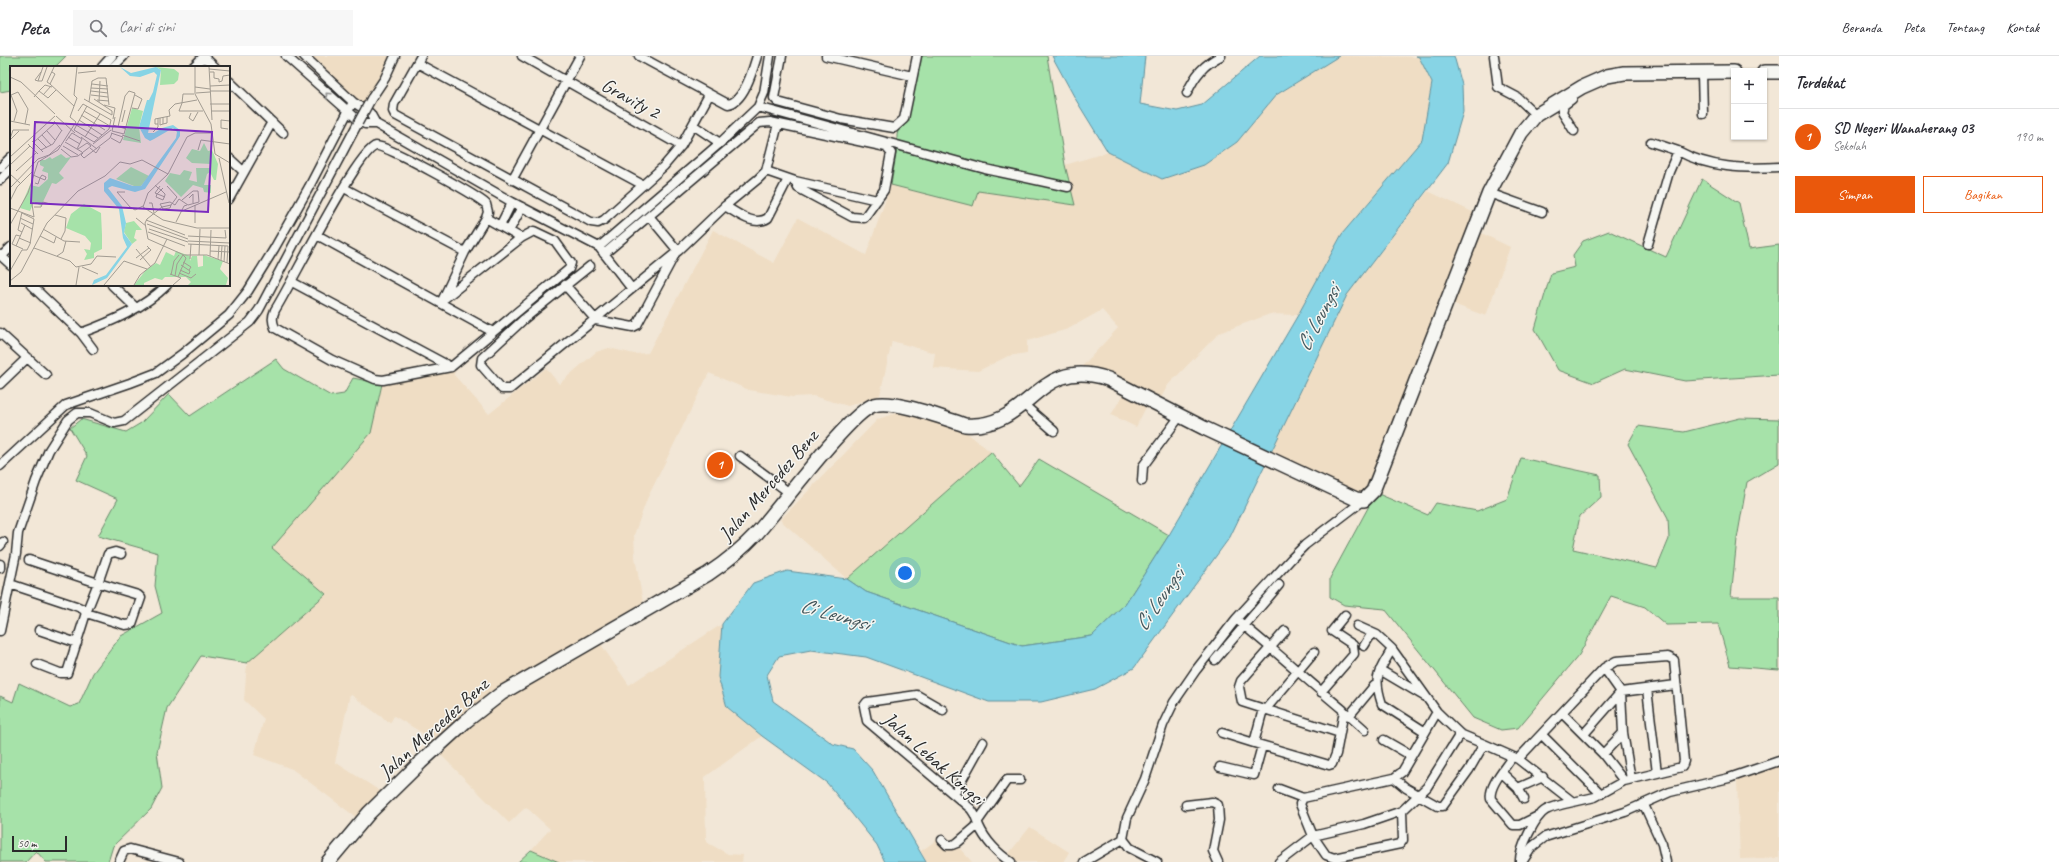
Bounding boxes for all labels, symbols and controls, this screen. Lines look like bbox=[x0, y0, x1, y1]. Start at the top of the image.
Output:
search box bbox=[73, 10, 353, 46]
text: Peta bbox=[20, 16, 49, 40]
icon: search bbox=[87, 17, 109, 39]
text: Cari di sini bbox=[119, 18, 174, 37]
text: Beranda bbox=[1842, 19, 1882, 36]
text: Peta bbox=[1904, 19, 1925, 36]
text: Tentang bbox=[1947, 19, 1984, 36]
text: Kontak bbox=[2006, 19, 2039, 36]
inset map bbox=[10, 66, 230, 286]
map controls bbox=[1731, 68, 1767, 140]
button: + bbox=[1731, 68, 1767, 104]
street label: Gravity 2 bbox=[597, 72, 666, 126]
text: Terdekat bbox=[1795, 72, 1845, 93]
one-way arrow bbox=[325, 92, 333, 99]
button: − bbox=[1731, 104, 1767, 140]
text: SD Negeri Wanaherang 03 bbox=[1833, 119, 1973, 138]
text: 1 bbox=[1805, 129, 1811, 145]
text: 190 m bbox=[2015, 129, 2043, 145]
text: Sekolah bbox=[1833, 138, 1866, 154]
button: Simpan bbox=[1795, 176, 1915, 213]
button: Bagikan bbox=[1923, 176, 2043, 213]
water label: Ci Leungsi bbox=[1290, 276, 1348, 355]
street label: Jalan Mercedez Benz bbox=[713, 423, 825, 547]
pin: 1 bbox=[707, 450, 733, 480]
water label: Ci Leungsi bbox=[1128, 559, 1193, 635]
your location bbox=[895, 563, 915, 583]
water label: Ci Leungsi bbox=[798, 592, 877, 638]
street label: Jalan Mercedez Benz bbox=[372, 671, 495, 785]
street label: Jalan Lebak Kongsi bbox=[877, 706, 991, 812]
scale bar bbox=[12, 834, 67, 853]
text: 50 m bbox=[18, 836, 37, 850]

